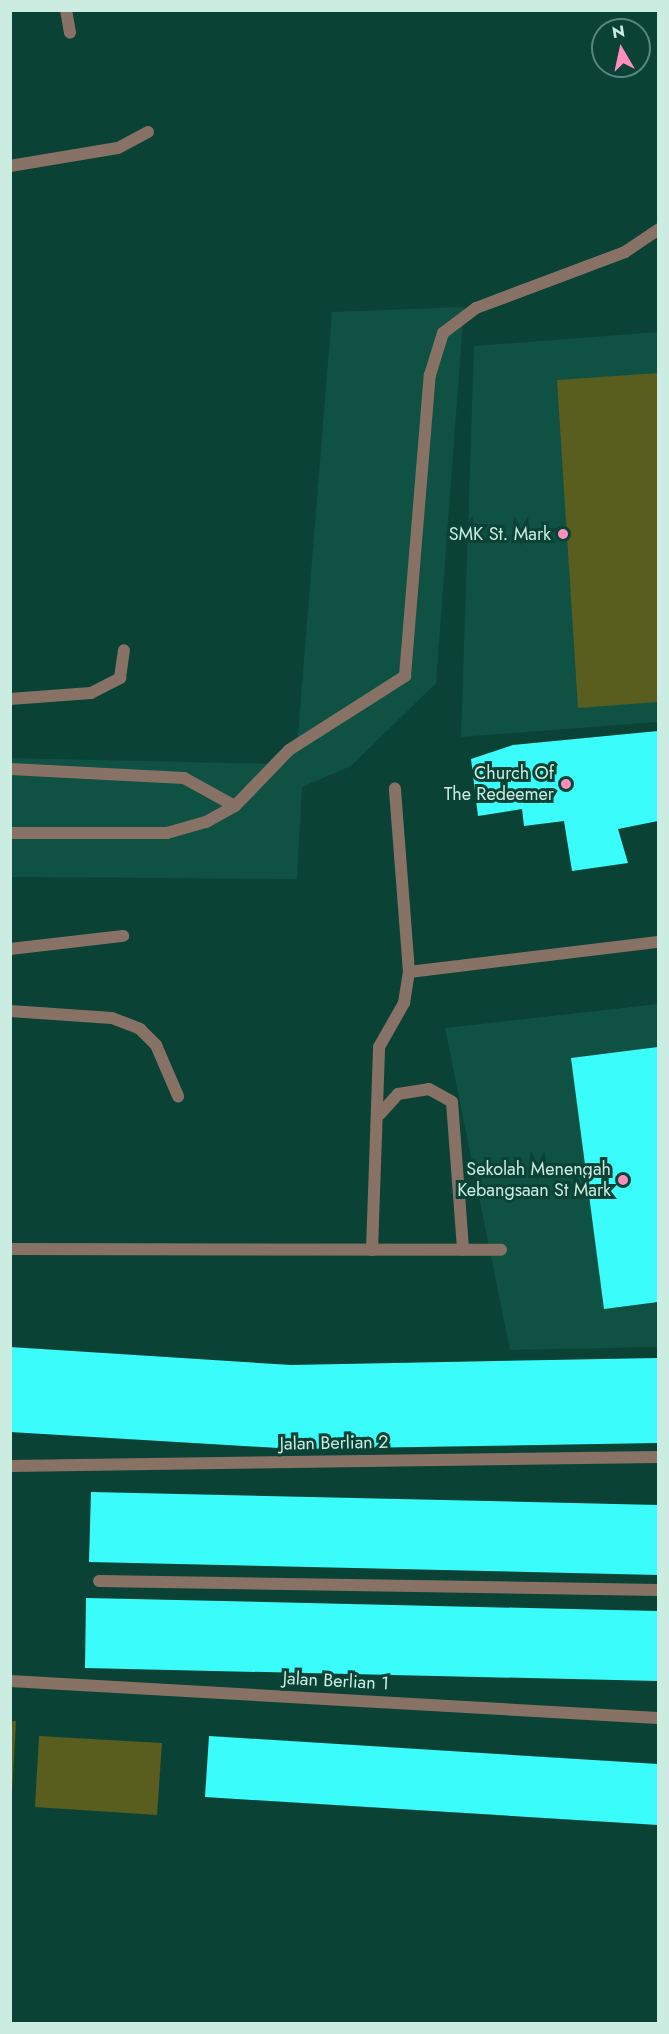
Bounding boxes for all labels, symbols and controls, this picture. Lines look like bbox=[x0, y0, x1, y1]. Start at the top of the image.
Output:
north arrow bbox=[591, 18, 651, 78]
text: N bbox=[610, 19, 626, 44]
place label: SMK St. Mark bbox=[449, 523, 551, 545]
marker: SMK St. Mark bbox=[556, 527, 570, 541]
place label: Church Of The Redeemer bbox=[444, 763, 554, 806]
marker: Church Of The Redeemer bbox=[559, 777, 573, 791]
place label: Sekolah Menengah Kebangsaan St Mark bbox=[457, 1159, 611, 1202]
marker: Sekolah Menengah Kebangsaan St Mark bbox=[616, 1173, 630, 1187]
street label: Jalan Berlian 2 bbox=[279, 1431, 389, 1455]
street label: Jalan Berlian 1 bbox=[282, 1667, 390, 1695]

